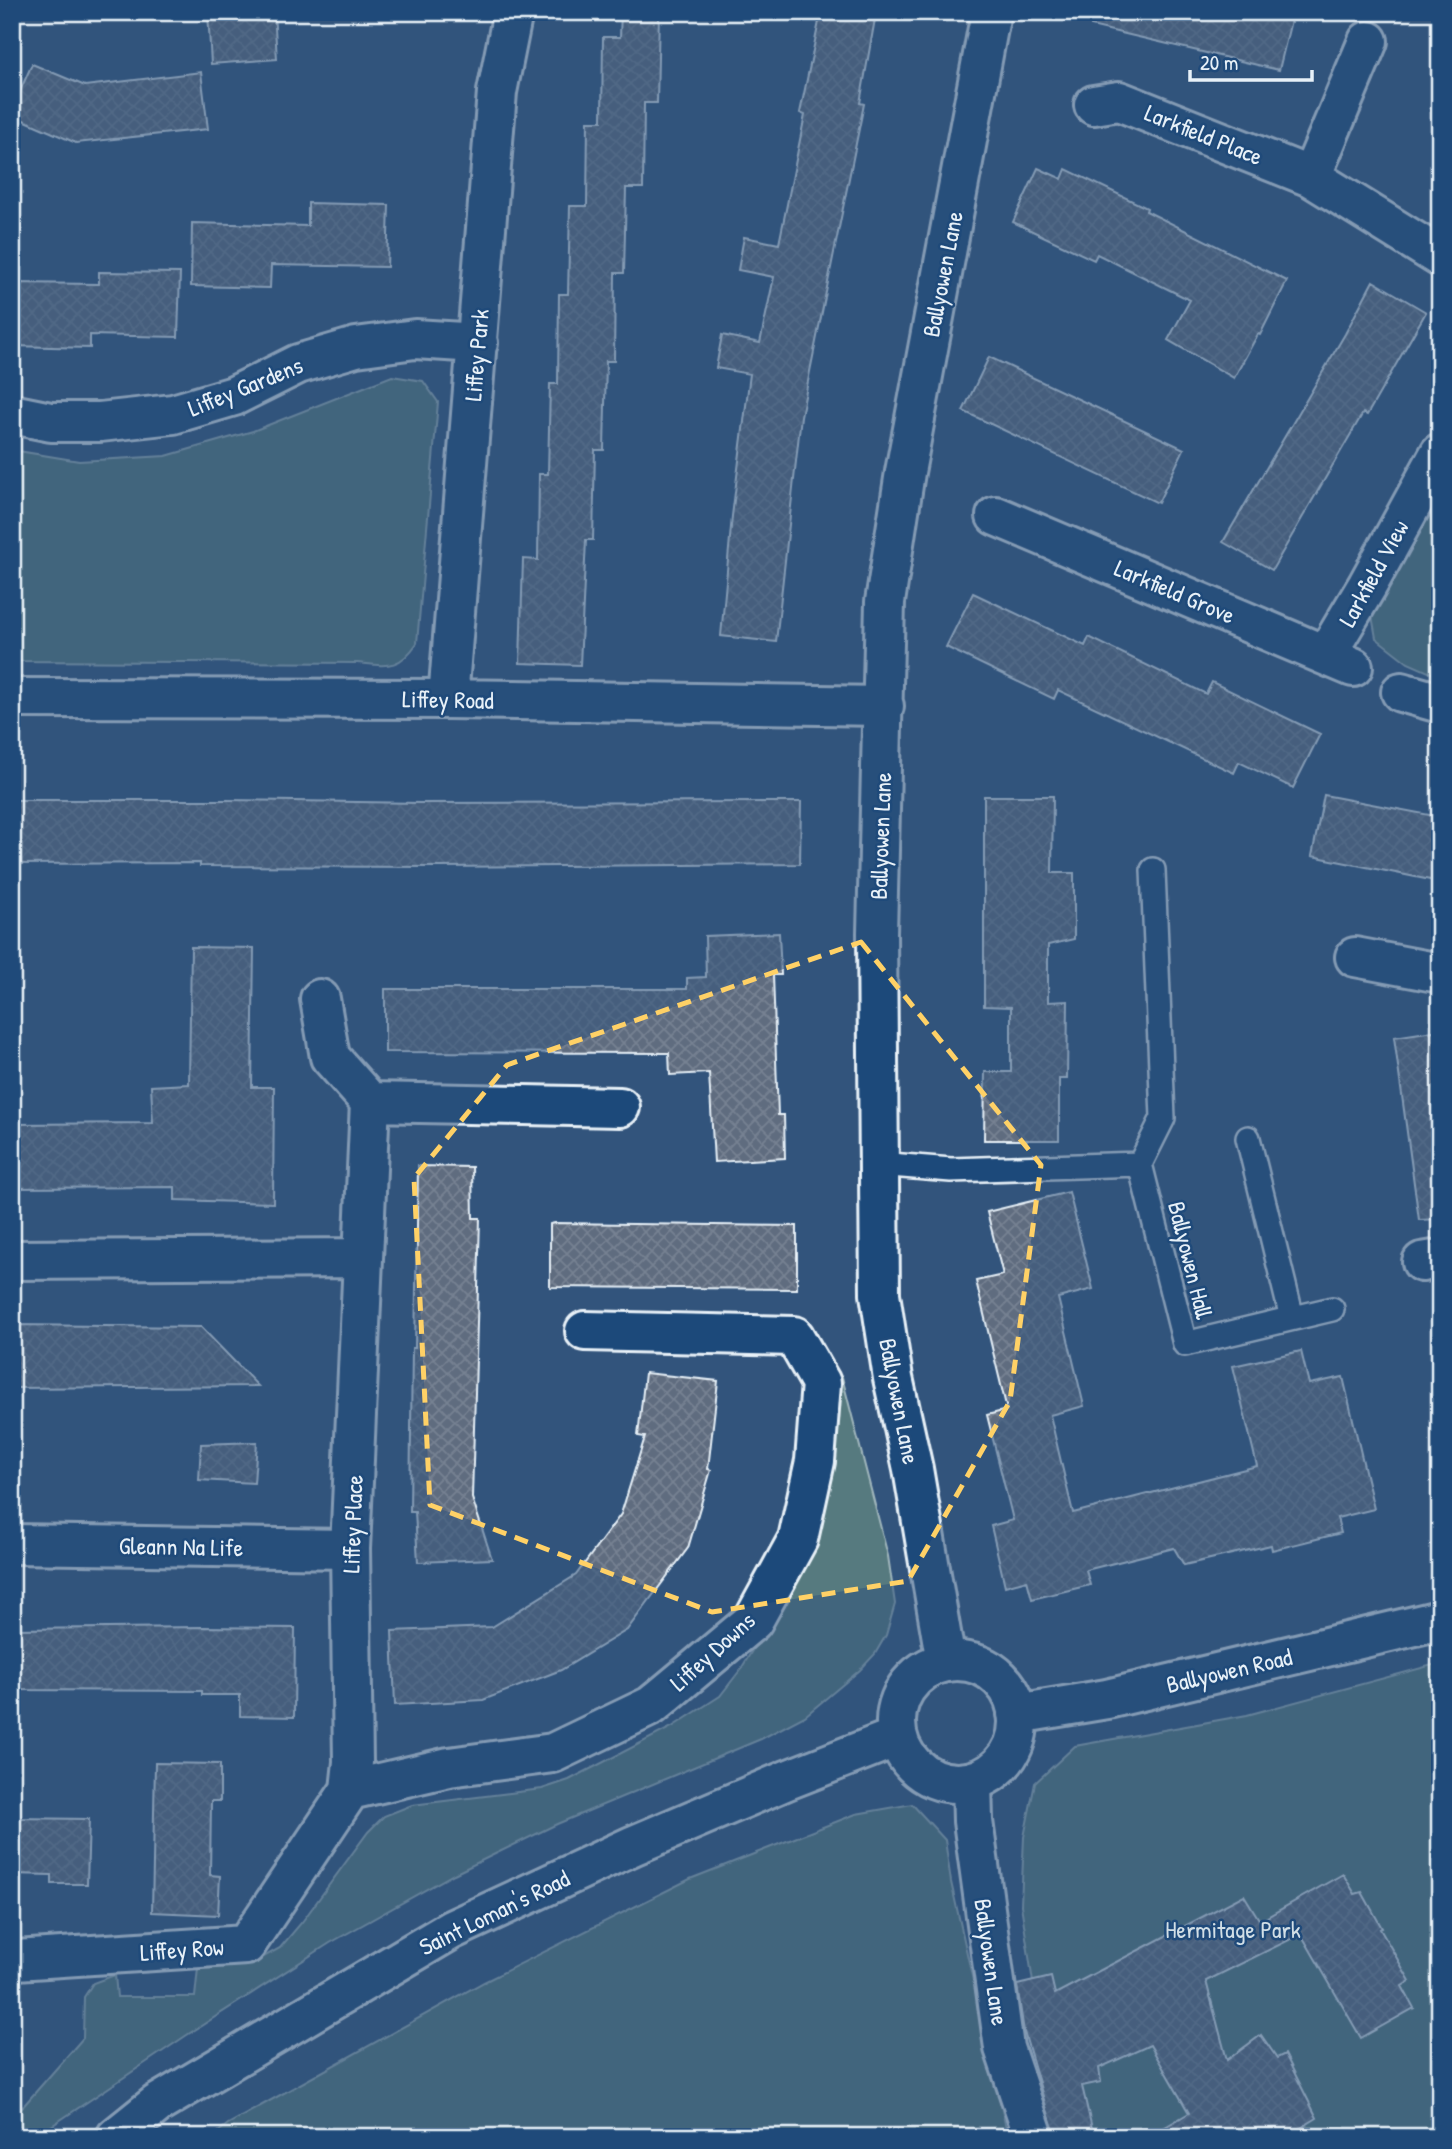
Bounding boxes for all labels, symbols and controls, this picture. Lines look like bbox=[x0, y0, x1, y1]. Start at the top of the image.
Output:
scale bar bbox=[1190, 38, 1312, 82]
text: 20 m bbox=[1200, 48, 1238, 77]
street label: Larkfield Place bbox=[1140, 96, 1268, 172]
street label: Ballyowen Lane bbox=[914, 208, 970, 340]
street label: Liffey Park bbox=[456, 308, 496, 402]
street label: Liffey Gardens bbox=[183, 348, 307, 424]
street label: Larkfield View bbox=[1331, 514, 1415, 632]
street label: Larkfield Grove bbox=[1110, 551, 1240, 631]
street label: Liffey Road bbox=[402, 682, 494, 716]
street label: Ballyowen Lane bbox=[862, 771, 898, 900]
street label: Ballyowen Hall bbox=[1161, 1198, 1221, 1323]
street label: Ballyowen Lane bbox=[872, 1335, 928, 1467]
street label: Liffey Place bbox=[334, 1474, 370, 1574]
street label: Gleann Na Life bbox=[119, 1529, 244, 1563]
street label: Liffey Downs bbox=[662, 1604, 762, 1698]
street label: Ballyowen Road bbox=[1163, 1640, 1295, 1700]
street label: Saint Loman's Road bbox=[413, 1862, 575, 1962]
street label: Ballyowen Lane bbox=[967, 1897, 1017, 2028]
park label: Hermitage Park bbox=[1165, 1913, 1301, 1945]
street label: Liffey Row bbox=[139, 1930, 225, 1968]

